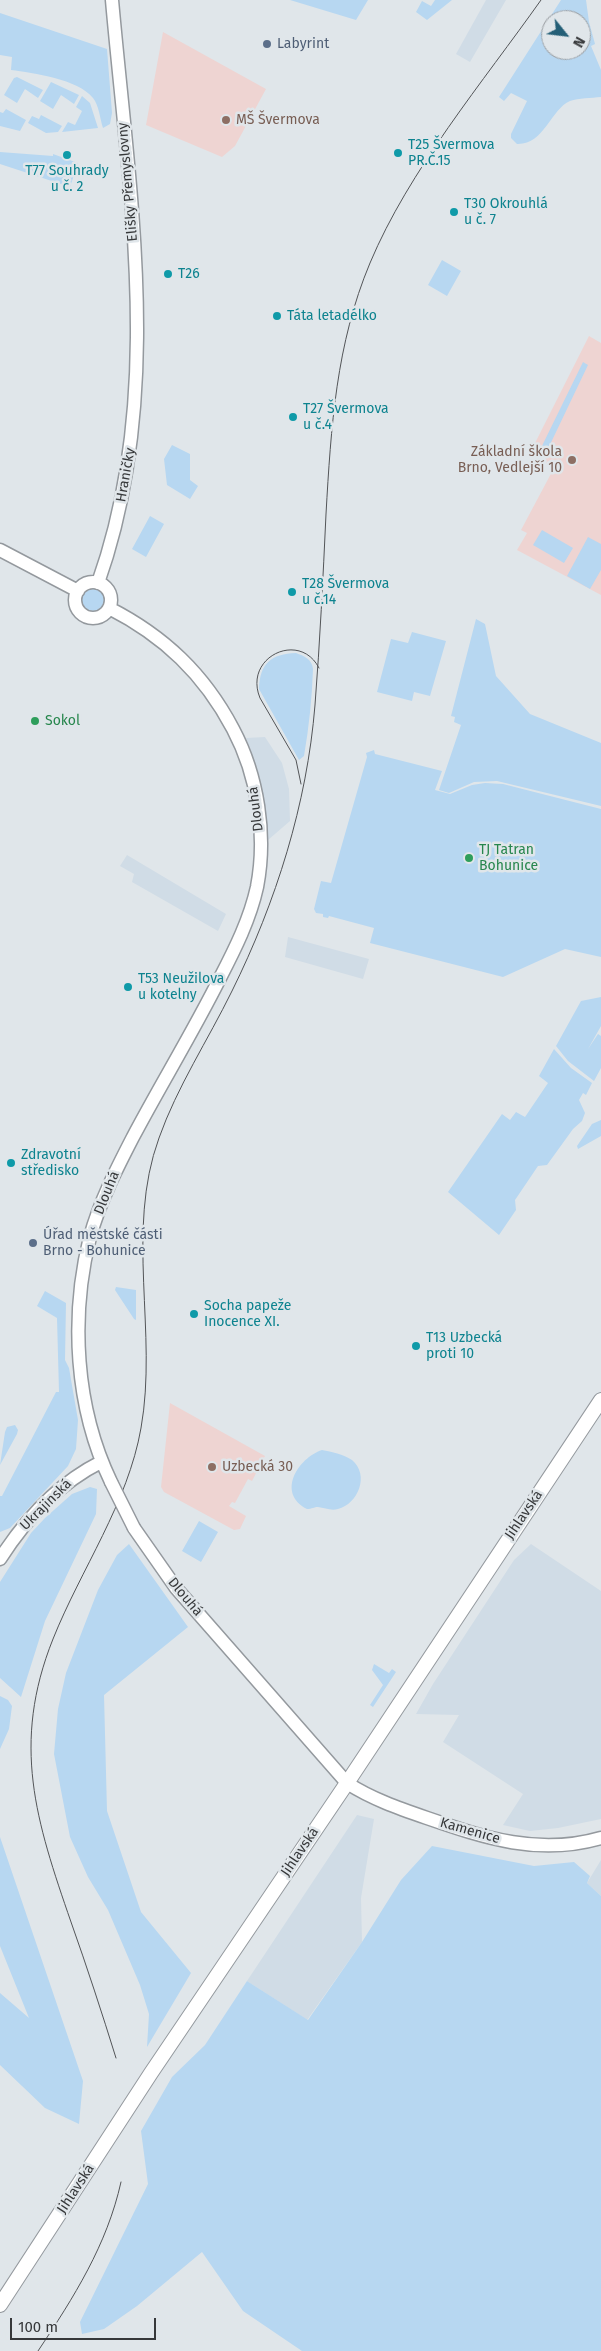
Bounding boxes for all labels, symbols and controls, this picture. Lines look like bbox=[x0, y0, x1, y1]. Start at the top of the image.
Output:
north arrow bbox=[541, 10, 591, 60]
text: N bbox=[569, 34, 588, 50]
place label: Labyrint bbox=[277, 36, 329, 52]
marker: Labyrint bbox=[261, 38, 273, 50]
place label: MŠ Švermova bbox=[236, 112, 320, 128]
marker: MŠ Švermova bbox=[220, 114, 232, 126]
street label: Elišky Přemyslovny bbox=[114, 122, 142, 242]
place label: T25 Švermova PR.Č.15 bbox=[408, 137, 495, 170]
marker: T25 Švermova PR.Č.15 bbox=[392, 147, 404, 159]
marker: T77 Souhrady u č. 2 bbox=[61, 149, 73, 161]
place label: T77 Souhrady u č. 2 bbox=[25, 163, 109, 196]
place label: T30 Okrouhlá u č. 7 bbox=[464, 196, 548, 228]
marker: T30 Okrouhlá u č. 7 bbox=[448, 206, 460, 218]
place label: T26 bbox=[178, 266, 200, 282]
marker: T26 bbox=[162, 268, 174, 280]
place label: Táta letadélko bbox=[287, 308, 377, 324]
marker: Táta letadélko bbox=[271, 310, 283, 322]
place label: T27 Švermova u č.4 bbox=[303, 401, 389, 434]
marker: T27 Švermova u č.4 bbox=[287, 411, 299, 423]
place label: Základní škola Brno, Vedlejší 10 bbox=[458, 444, 562, 477]
street label: Hraničky bbox=[113, 446, 139, 504]
marker: Základní škola Brno, Vedlejší 10 bbox=[566, 454, 578, 466]
place label: T28 Švermova u č.14 bbox=[302, 576, 389, 608]
marker: T28 Švermova u č.14 bbox=[286, 586, 298, 598]
place label: Sokol bbox=[45, 713, 80, 729]
marker: Sokol bbox=[29, 715, 41, 727]
street label: Dlouhá bbox=[245, 786, 267, 832]
place label: TJ Tatran Bohunice bbox=[479, 842, 538, 874]
marker: TJ Tatran Bohunice bbox=[463, 852, 475, 864]
place label: T53 Neužilova u kotelny bbox=[138, 971, 224, 1004]
marker: T53 Neužilova u kotelny bbox=[122, 981, 134, 993]
place label: Zdravotní středisko bbox=[21, 1147, 81, 1180]
marker: Zdravotní středisko bbox=[5, 1157, 17, 1169]
street label: Dlouhá bbox=[91, 1169, 123, 1217]
place label: Úřad městské části Brno - Bohunice bbox=[43, 1227, 163, 1260]
marker: Úřad městské části Brno - Bohunice bbox=[27, 1237, 39, 1249]
place label: Socha papeže Inocence XI. bbox=[204, 1298, 291, 1330]
marker: Socha papeže Inocence XI. bbox=[188, 1308, 200, 1320]
place label: T13 Uzbecká proti 10 bbox=[426, 1330, 502, 1362]
marker: T13 Uzbecká proti 10 bbox=[410, 1340, 422, 1352]
place label: Uzbecká 30 bbox=[222, 1459, 293, 1475]
marker: Uzbecká 30 bbox=[206, 1461, 218, 1473]
street label: Ukrajinská bbox=[17, 1476, 75, 1534]
street label: Jihlavská bbox=[501, 1487, 547, 1543]
street label: Dlouhá bbox=[164, 1574, 206, 1620]
street label: Kamenice bbox=[438, 1814, 502, 1848]
street label: Jihlavská bbox=[277, 1824, 323, 1880]
street label: Jihlavská bbox=[54, 2161, 98, 2217]
scale bar bbox=[12, 2308, 159, 2340]
text: 100 m bbox=[18, 2318, 58, 2336]

